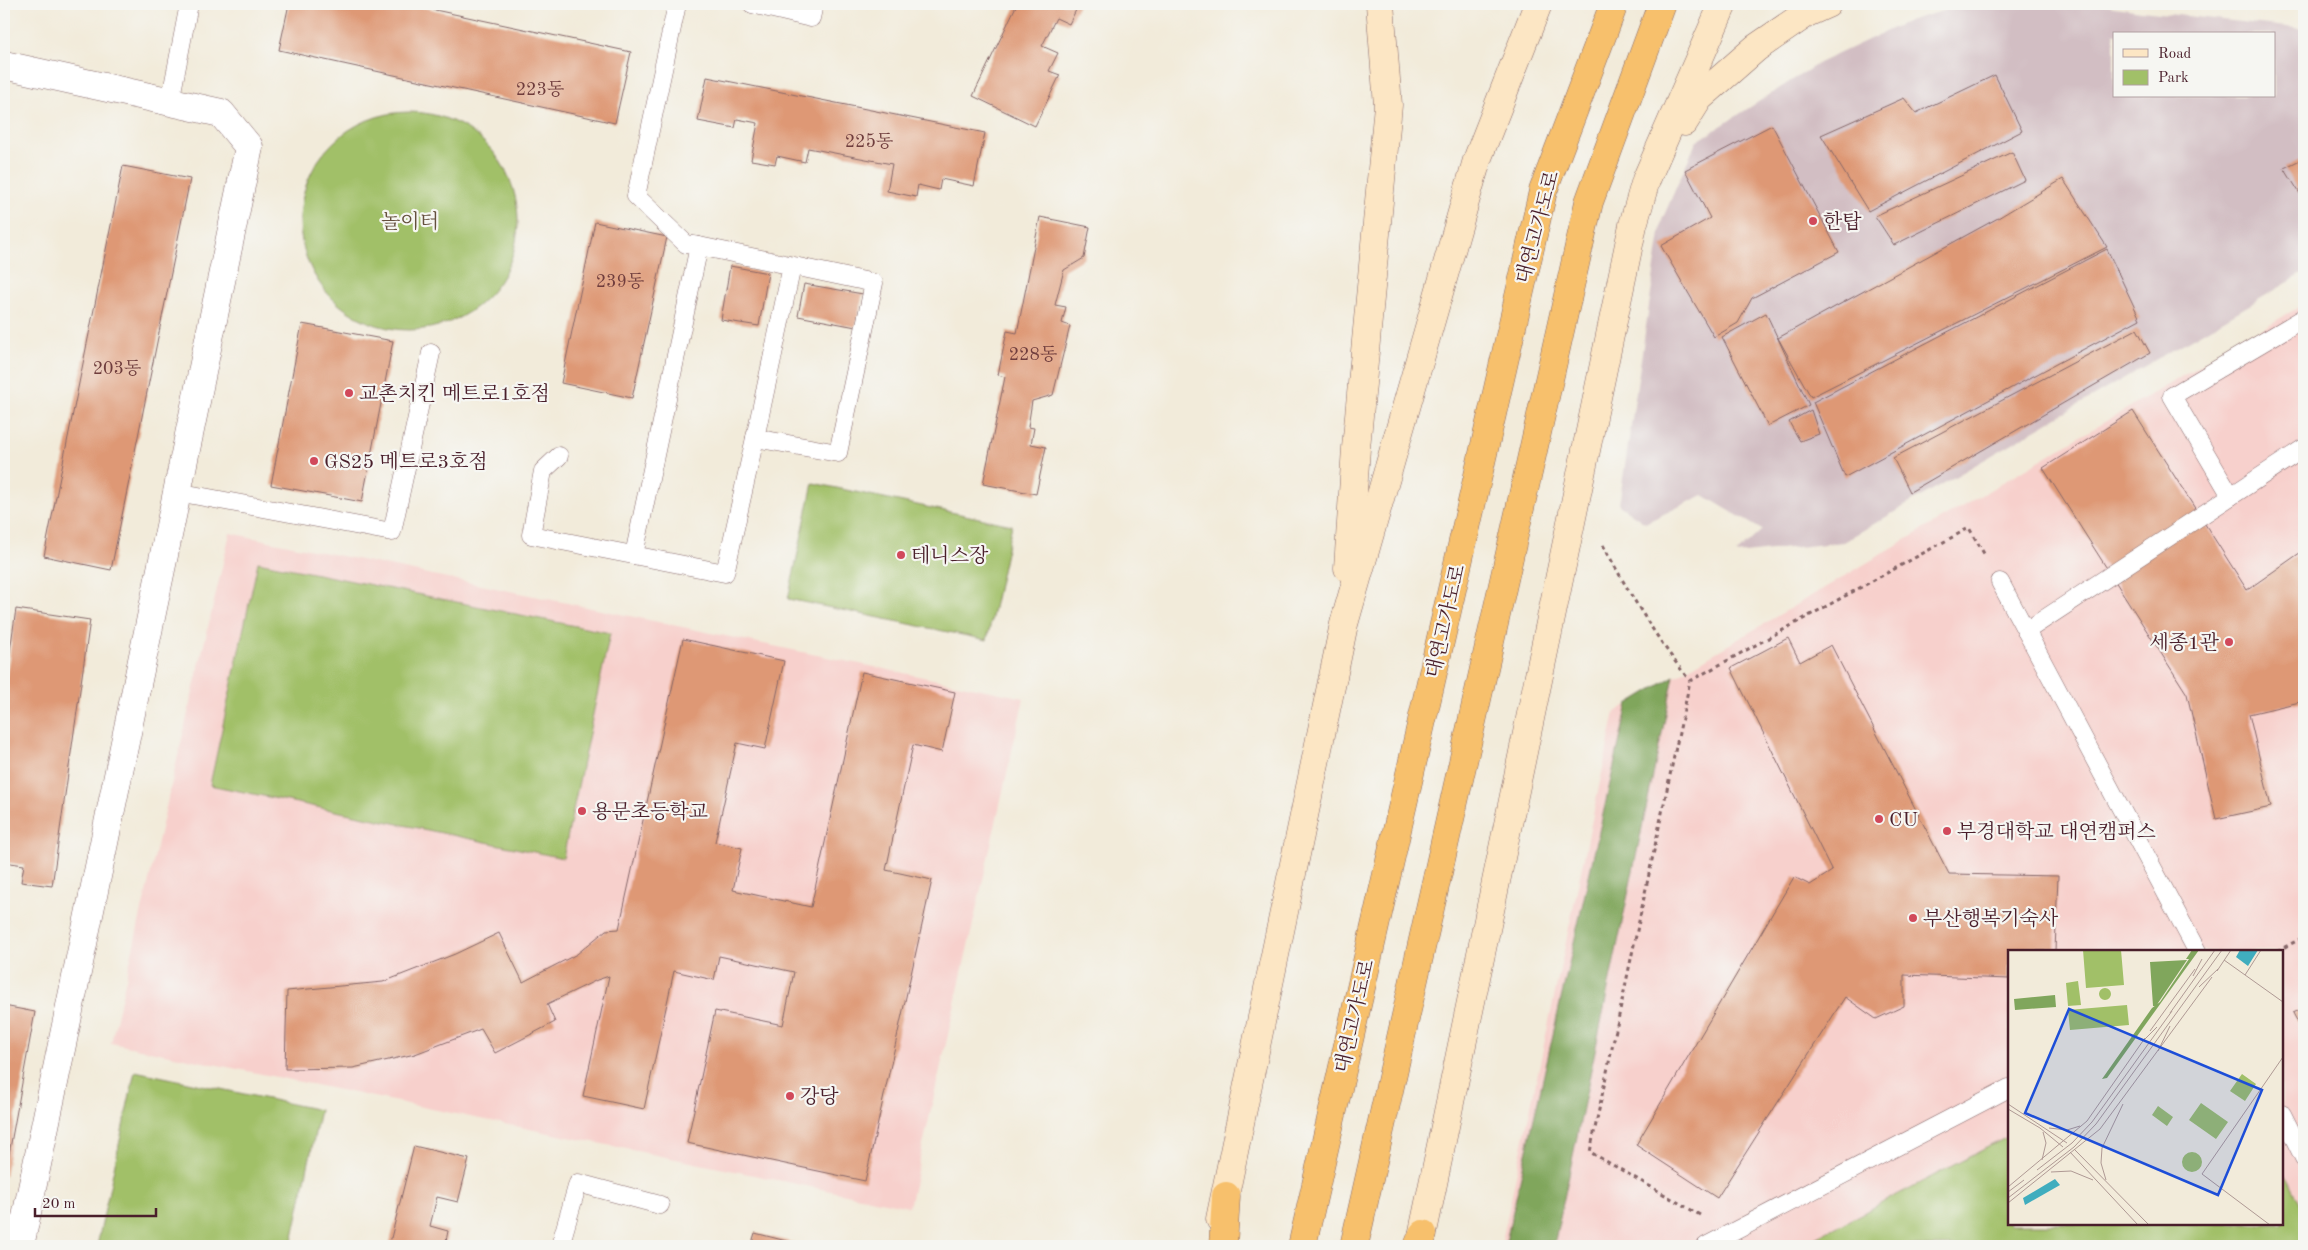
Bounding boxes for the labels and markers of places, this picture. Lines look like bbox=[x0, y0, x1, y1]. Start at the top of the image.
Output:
place label: 한탑 bbox=[1823, 211, 1862, 233]
marker: 한탑 bbox=[1807, 215, 1819, 227]
place label: 교촌치킨 메트로1호점 bbox=[359, 383, 550, 405]
marker: 교촌치킨 메트로1호점 bbox=[343, 387, 355, 399]
place label: GS25 메트로3호점 bbox=[324, 451, 488, 473]
marker: GS25 메트로3호점 bbox=[308, 455, 320, 467]
place label: 테니스장 bbox=[911, 545, 989, 567]
marker: 테니스장 bbox=[895, 549, 907, 561]
place label: 세종1관 bbox=[2149, 632, 2220, 654]
marker: 세종1관 bbox=[2223, 636, 2235, 648]
place label: 용문초등학교 bbox=[592, 801, 709, 823]
marker: 용문초등학교 bbox=[576, 805, 588, 817]
place label: CU bbox=[1889, 811, 1918, 831]
marker: CU bbox=[1873, 813, 1885, 825]
place label: 부경대학교 대연캠퍼스 bbox=[1957, 821, 2156, 843]
marker: 부경대학교 대연캠퍼스 bbox=[1941, 825, 1953, 837]
place label: 부산행복기숙사 bbox=[1923, 908, 2059, 930]
marker: 부산행복기숙사 bbox=[1907, 912, 1919, 924]
place label: 강당 bbox=[800, 1086, 839, 1108]
marker: 강당 bbox=[784, 1090, 796, 1102]

